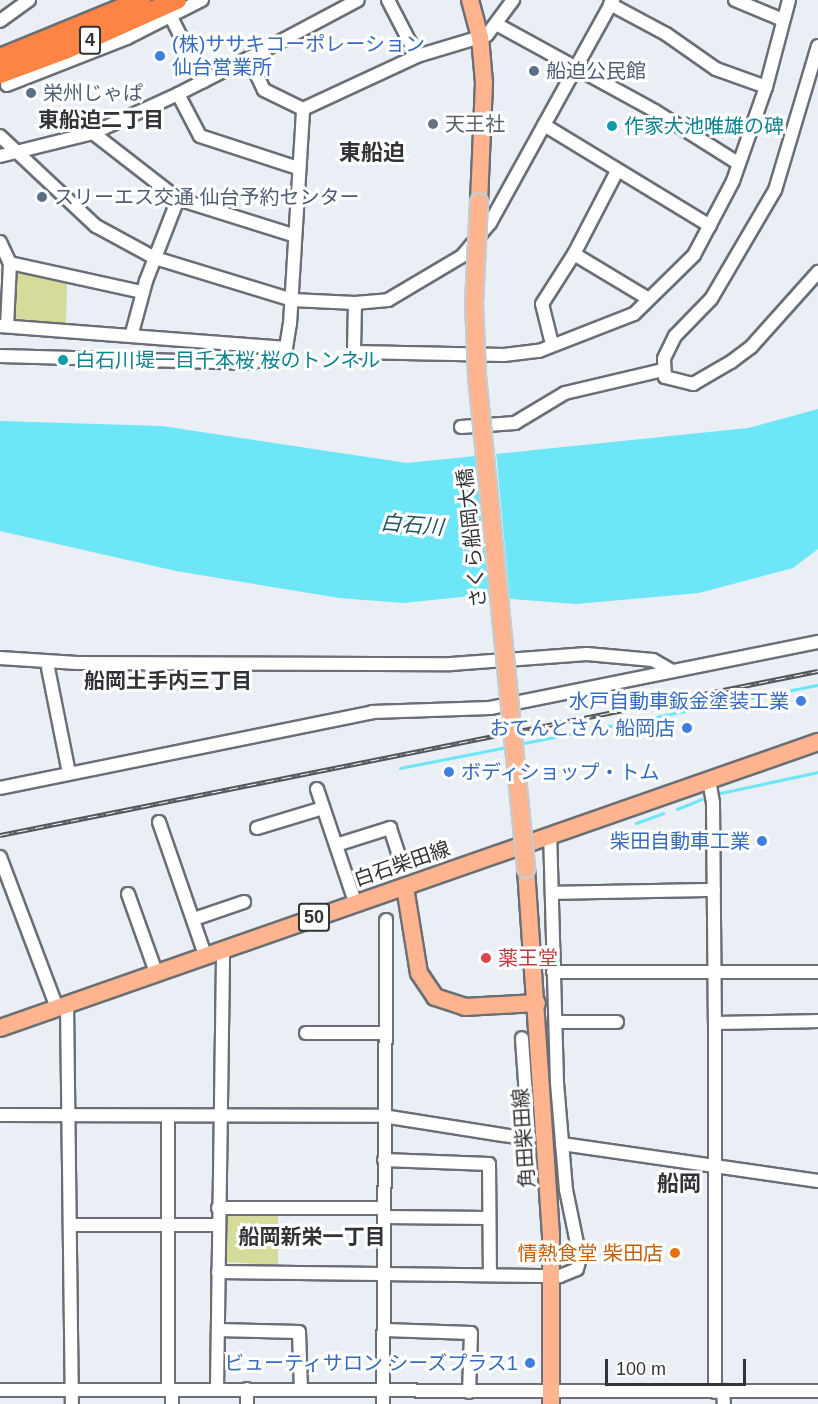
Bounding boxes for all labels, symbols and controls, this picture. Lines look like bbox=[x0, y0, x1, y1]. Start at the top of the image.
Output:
road number: 4 bbox=[78, 25, 102, 55]
place label: (株)ササキコーポレーション 仙台営業所 bbox=[172, 33, 425, 80]
marker: (株)ササキコーポレーション 仙台営業所 bbox=[153, 49, 167, 63]
place label: 船迫公民館 bbox=[546, 59, 646, 83]
marker: 船迫公民館 bbox=[527, 64, 541, 78]
place label: 栄州じゃぱ bbox=[43, 81, 143, 105]
marker: 栄州じゃぱ bbox=[24, 86, 38, 100]
district label: 東船迫二丁目 bbox=[38, 107, 164, 133]
place label: 天王社 bbox=[445, 112, 505, 136]
place label: 作家大池唯雄の碑 bbox=[624, 114, 784, 138]
marker: 天王社 bbox=[426, 117, 440, 131]
marker: 作家大池唯雄の碑 bbox=[605, 119, 619, 133]
district label: 東船迫 bbox=[339, 140, 405, 166]
place label: スリーエス交通 仙台予約センター bbox=[54, 185, 360, 209]
marker: スリーエス交通 仙台予約センター bbox=[35, 190, 49, 204]
place label: 白石川堤一目千本桜 桜のトンネル bbox=[75, 348, 381, 372]
marker: 白石川堤一目千本桜 桜のトンネル bbox=[56, 353, 70, 367]
street label: さくら船岡大橋 bbox=[453, 467, 491, 609]
water label: 白石川 bbox=[380, 510, 444, 540]
district label: 船岡土手内三丁目 bbox=[84, 668, 252, 694]
place label: 水戸自動車鈑金塗装工業 bbox=[569, 689, 789, 713]
marker: 水戸自動車鈑金塗装工業 bbox=[794, 694, 808, 708]
place label: おてんとさん 船岡店 bbox=[489, 716, 675, 740]
marker: おてんとさん 船岡店 bbox=[680, 721, 694, 735]
place label: ボディショップ・トム bbox=[461, 760, 661, 784]
marker: ボディショップ・トム bbox=[442, 765, 456, 779]
place label: 柴田自動車工業 bbox=[610, 829, 750, 853]
marker: 柴田自動車工業 bbox=[755, 834, 769, 848]
street label: 白石柴田線 bbox=[351, 836, 453, 892]
road number: 50 bbox=[298, 902, 330, 932]
place label: 薬王堂 bbox=[498, 946, 558, 970]
marker: 薬王堂 bbox=[479, 951, 493, 965]
street label: 角田柴田線 bbox=[509, 1087, 539, 1189]
district label: 船岡 bbox=[657, 1171, 701, 1197]
district label: 船岡新栄一丁目 bbox=[239, 1224, 385, 1250]
place label: 情熱食堂 柴田店 bbox=[517, 1241, 663, 1265]
marker: 情熱食堂 柴田店 bbox=[668, 1246, 682, 1260]
scale bar bbox=[608, 1347, 749, 1385]
place label: ビューティサロン シーズプラス1 bbox=[221, 1351, 518, 1375]
marker: ビューティサロン シーズプラス1 bbox=[523, 1356, 537, 1370]
text: 100 m bbox=[616, 1359, 666, 1379]

